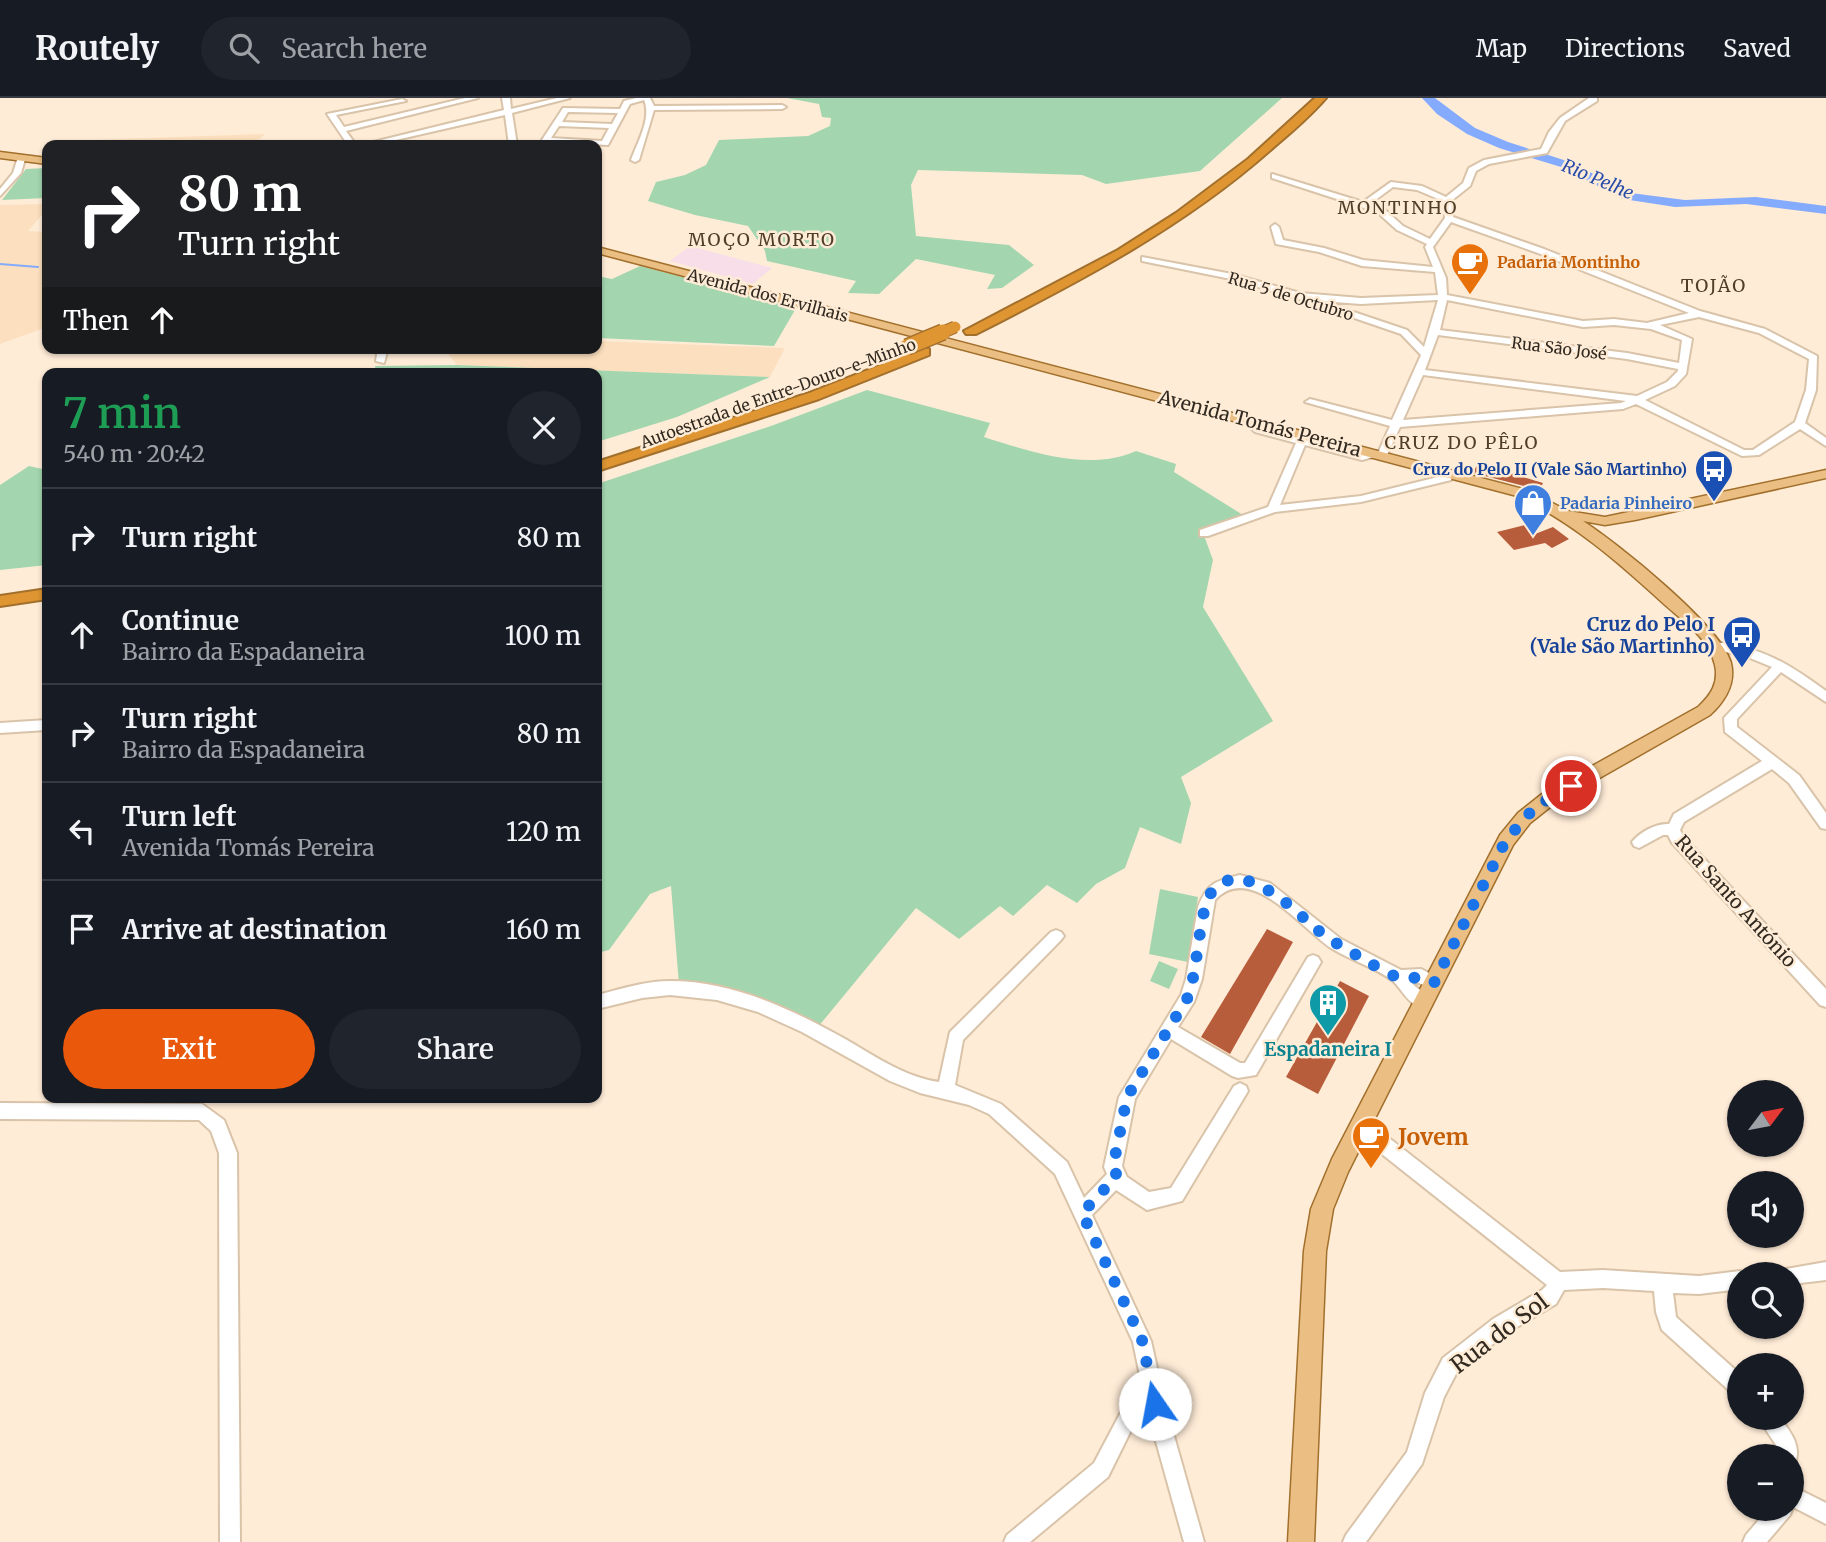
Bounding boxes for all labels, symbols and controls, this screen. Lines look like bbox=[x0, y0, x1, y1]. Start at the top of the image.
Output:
search box bbox=[201, 17, 691, 80]
text: Routely bbox=[35, 28, 159, 69]
icon: search bbox=[225, 29, 263, 67]
text: Search here bbox=[281, 32, 427, 65]
text: Map bbox=[1476, 33, 1527, 64]
text: Directions bbox=[1565, 33, 1685, 64]
text: Saved bbox=[1723, 33, 1791, 64]
water label: Rio Pelhe bbox=[1559, 154, 1637, 204]
text: 80 m bbox=[178, 163, 301, 224]
icon: right bbox=[63, 168, 154, 259]
district label: MONTINHO bbox=[1337, 196, 1459, 219]
text: Turn right bbox=[178, 224, 340, 264]
district label: MOÇO MORTO bbox=[688, 228, 836, 251]
cafe icon: Padaria Montinho bbox=[1449, 241, 1491, 296]
place label: Padaria Montinho bbox=[1497, 252, 1641, 272]
street label: Avenida dos Ervilhais bbox=[685, 264, 851, 326]
street label: Rua 5 de Octubro bbox=[1226, 267, 1356, 325]
district label: TOJÃO bbox=[1681, 274, 1747, 297]
icon: ahead bbox=[143, 301, 181, 339]
text: Then bbox=[63, 304, 129, 337]
street label: Rua São José bbox=[1510, 332, 1608, 364]
street label: Autoestrada de Entre-Douro-e-Minho bbox=[637, 334, 918, 453]
street label: Avenida Tomás Pereira bbox=[1155, 384, 1364, 462]
text: 7 min bbox=[63, 387, 181, 439]
button: close bbox=[507, 391, 581, 465]
district label: CRUZ DO PÊLO bbox=[1384, 431, 1540, 454]
text: 540 m · 20:42 bbox=[63, 439, 205, 468]
bus stop icon: Cruz do Pelo II (Vale São Martinho) bbox=[1693, 448, 1735, 503]
place label: Cruz do Pelo II (Vale São Martinho) bbox=[1413, 459, 1687, 479]
shop icon: Padaria Pinheiro bbox=[1512, 482, 1554, 537]
place label: Padaria Pinheiro bbox=[1560, 493, 1692, 513]
icon: right bbox=[63, 518, 101, 556]
text: Turn right bbox=[122, 521, 257, 554]
text: 80 m bbox=[517, 521, 581, 554]
text: Continue bbox=[122, 604, 239, 637]
place label: Cruz do Pelo I (Vale São Martinho) bbox=[1530, 612, 1715, 658]
bus stop icon: Cruz do Pelo I (Vale São Martinho) bbox=[1721, 614, 1763, 669]
icon: ahead bbox=[63, 616, 101, 654]
text: 100 m bbox=[505, 619, 581, 652]
text: Bairro da Espadaneira bbox=[122, 637, 365, 666]
text: Turn right bbox=[122, 702, 257, 735]
icon: right bbox=[63, 714, 101, 752]
text: 80 m bbox=[517, 717, 581, 750]
text: Bairro da Espadaneira bbox=[122, 735, 365, 764]
pin bbox=[1541, 756, 1601, 816]
icon: arrive bbox=[1552, 767, 1590, 805]
text: Turn left bbox=[122, 800, 236, 833]
icon: left bbox=[63, 812, 101, 850]
text: 120 m bbox=[506, 815, 581, 848]
street label: Rua Santo António bbox=[1670, 830, 1802, 972]
text: Avenida Tomás Pereira bbox=[122, 833, 375, 862]
icon: arrive bbox=[63, 910, 101, 948]
text: Arrive at destination bbox=[122, 913, 387, 946]
text: 160 m bbox=[506, 913, 581, 946]
building icon: Espadaneira I bbox=[1307, 982, 1349, 1037]
button: Exit bbox=[63, 1009, 315, 1089]
button: Share bbox=[329, 1009, 581, 1089]
place label: Espadaneira I bbox=[1264, 1037, 1392, 1061]
north arrow bbox=[1727, 1080, 1804, 1157]
map controls bbox=[1727, 1080, 1804, 1521]
cafe icon: Jovem bbox=[1350, 1115, 1392, 1170]
place label: Jovem bbox=[1397, 1122, 1469, 1151]
button: sound bbox=[1727, 1171, 1804, 1248]
button: search bbox=[1727, 1262, 1804, 1339]
street label: Rua do Sol bbox=[1444, 1287, 1554, 1379]
button: + bbox=[1727, 1353, 1804, 1430]
position arrow bbox=[1118, 1367, 1192, 1441]
button: − bbox=[1727, 1444, 1804, 1521]

